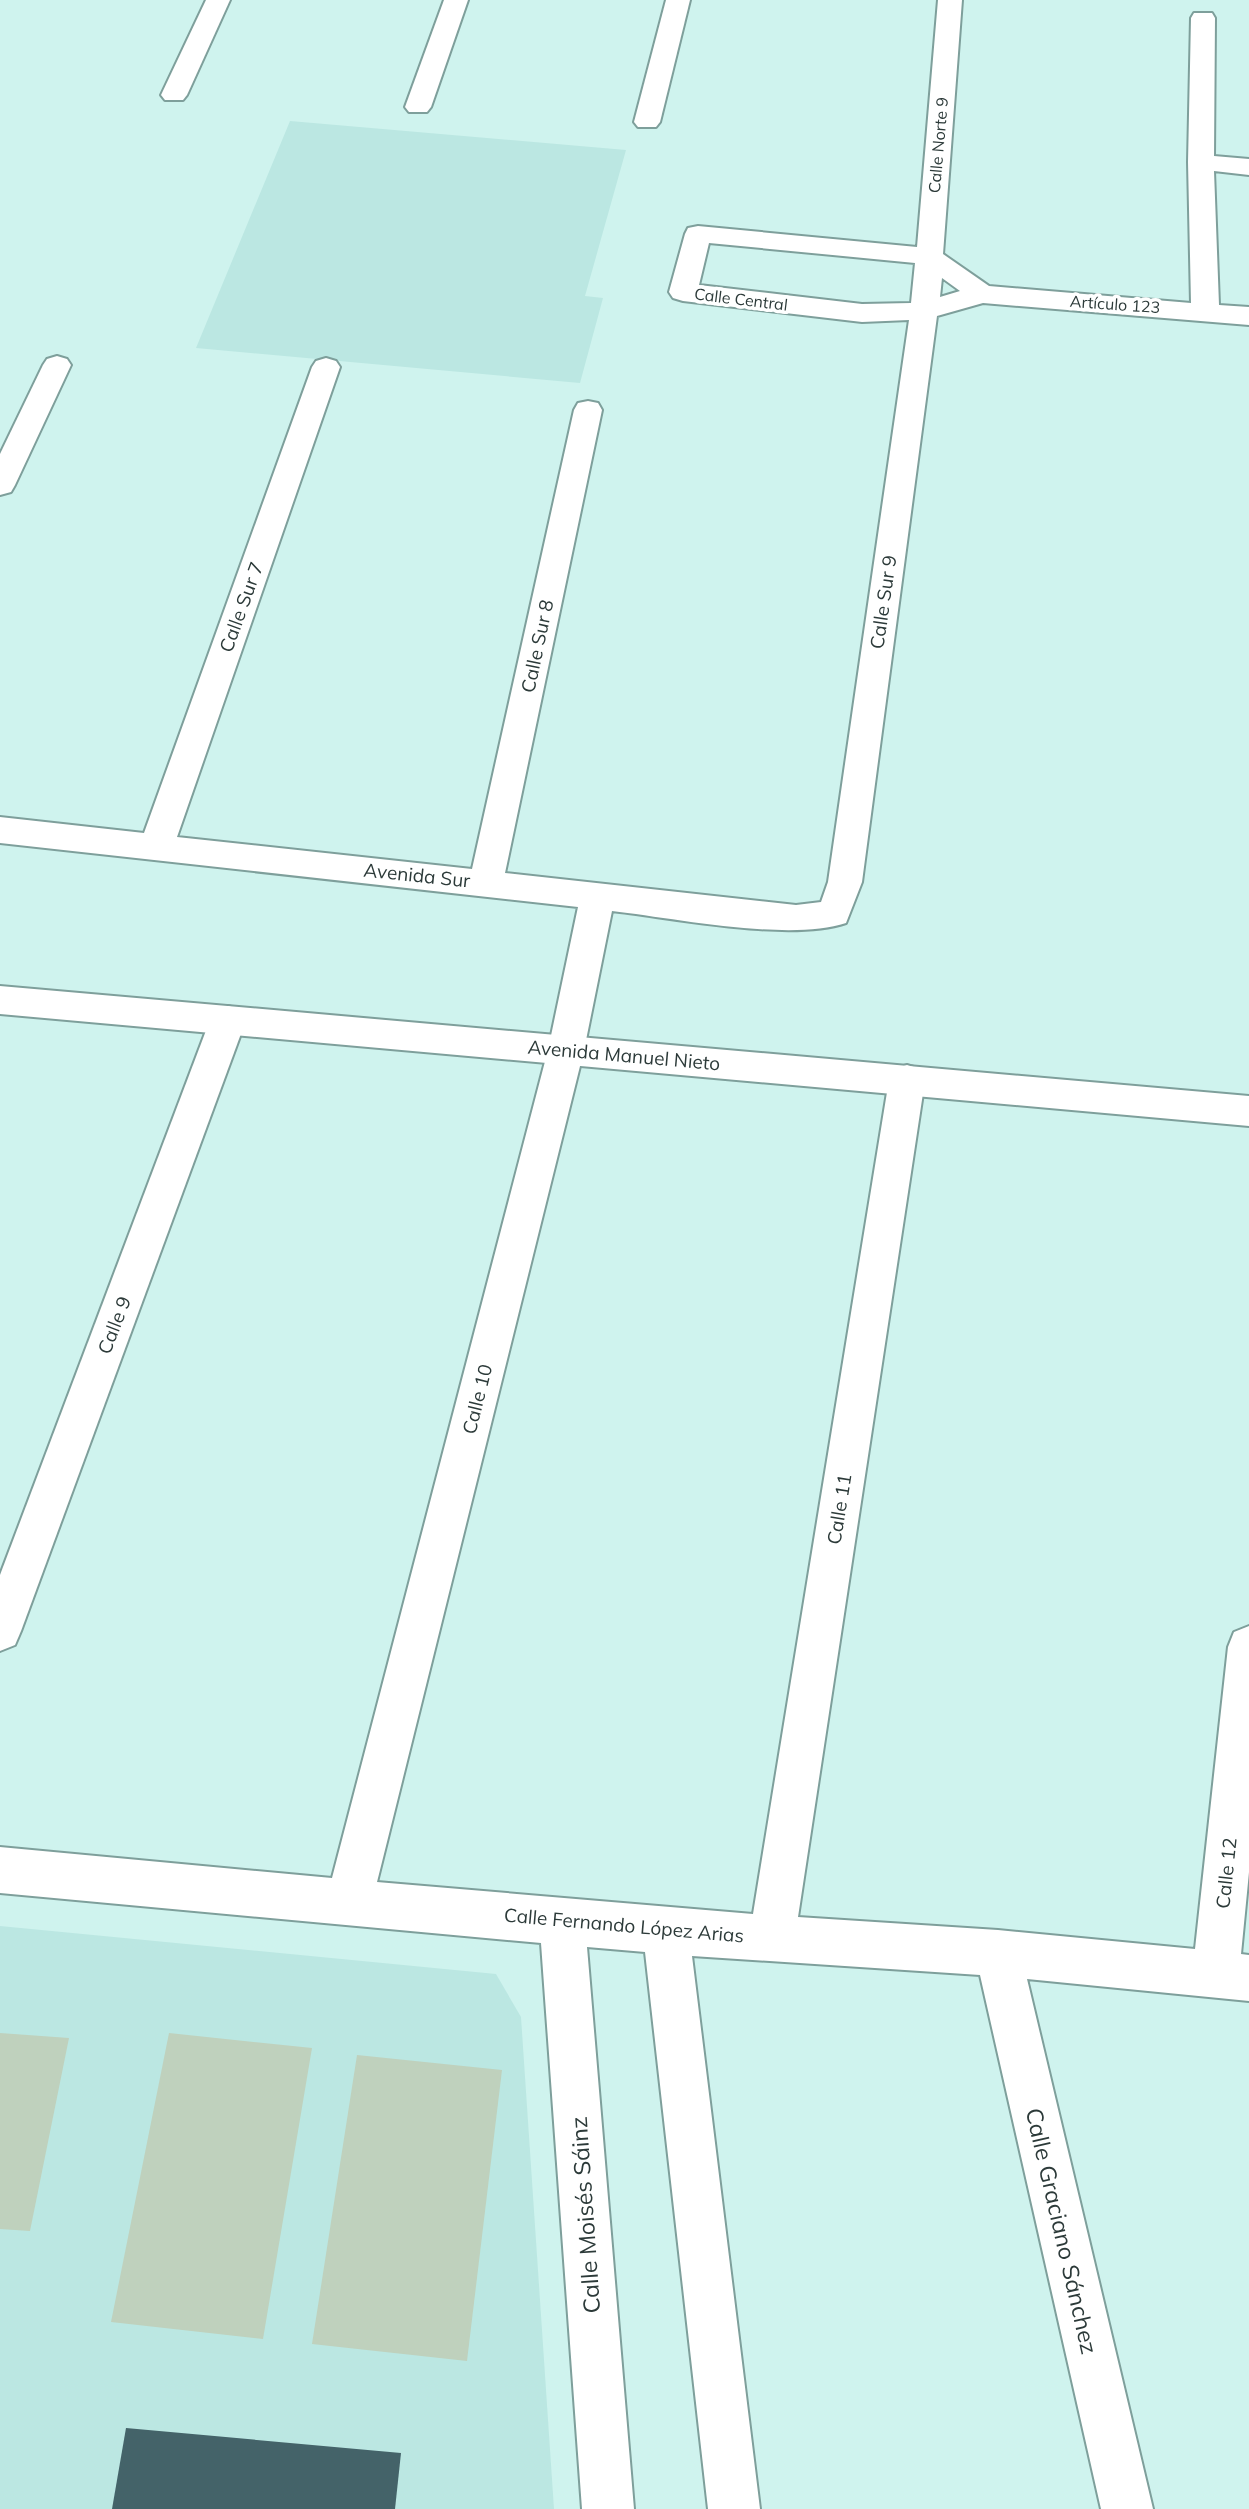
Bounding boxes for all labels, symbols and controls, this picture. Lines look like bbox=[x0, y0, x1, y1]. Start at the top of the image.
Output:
street label: Calle Norte 9 bbox=[924, 96, 952, 194]
street label: Calle Central bbox=[693, 283, 789, 315]
street label: Artículo 123 bbox=[1069, 291, 1161, 317]
street label: Calle Sur 9 bbox=[865, 554, 901, 650]
street label: Calle Sur 7 bbox=[214, 559, 268, 655]
street label: Calle Sur 8 bbox=[515, 597, 559, 695]
street label: Avenida Sur bbox=[363, 857, 471, 893]
street label: Avenida Manuel Nieto bbox=[527, 1035, 721, 1075]
street label: Calle 9 bbox=[92, 1293, 136, 1357]
street label: Calle 10 bbox=[457, 1362, 497, 1436]
street label: Calle 11 bbox=[822, 1472, 856, 1546]
street label: Calle 12 bbox=[1210, 1836, 1242, 1910]
street label: Calle Fernando López Arias bbox=[503, 1903, 745, 1947]
street label: Calle Graciano Sánchez bbox=[1020, 2105, 1104, 2357]
street label: Calle Moisés Sáinz bbox=[564, 2116, 606, 2314]

